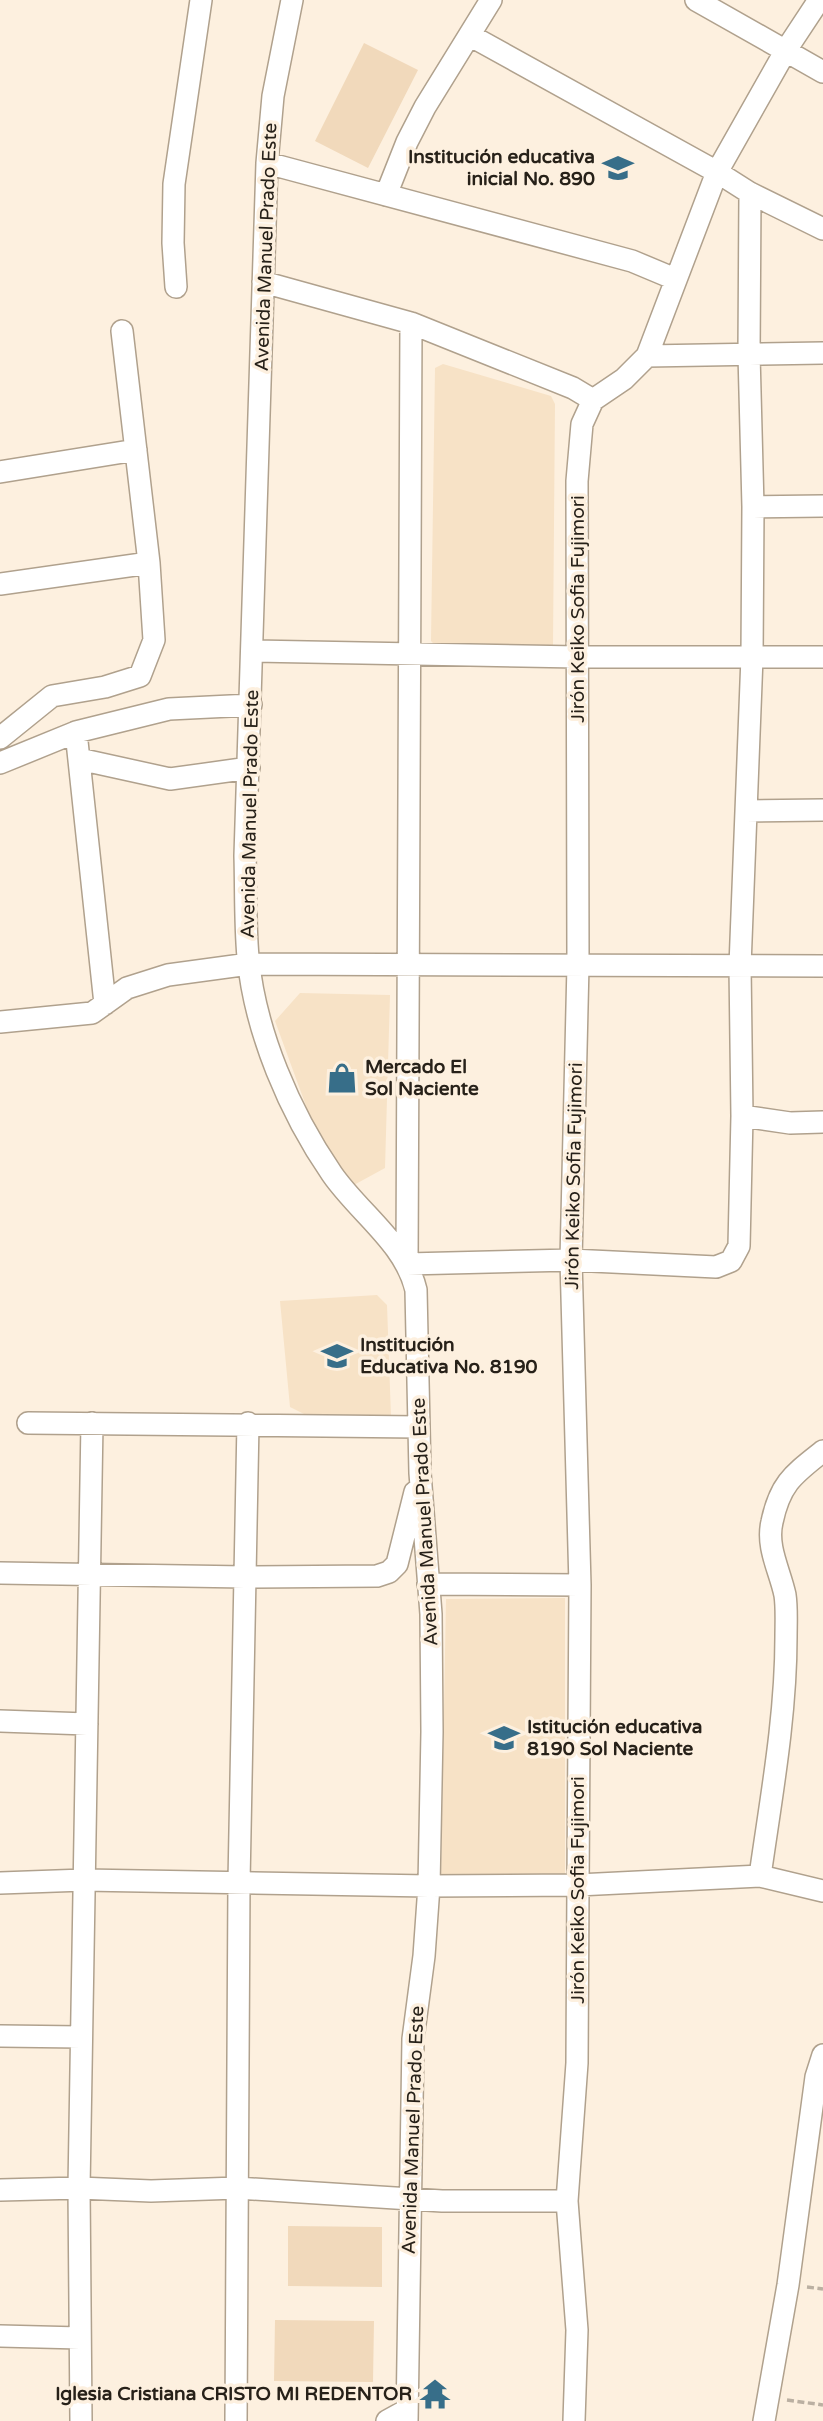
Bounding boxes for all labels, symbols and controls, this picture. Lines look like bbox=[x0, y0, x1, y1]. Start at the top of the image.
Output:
street label: Avenida Manuel Prado Este bbox=[251, 122, 281, 372]
place label: Institución educativa inicial No. 890 bbox=[408, 146, 595, 190]
school or university icon: Institución educativa inicial No. 890 bbox=[601, 151, 635, 185]
street label: Jirón Keiko Sofia Fujimori bbox=[567, 495, 589, 723]
street label: Avenida Manuel Prado Este bbox=[237, 690, 263, 938]
place label: Mercado El Sol Naciente bbox=[365, 1056, 479, 1100]
shop icon: Mercado El Sol Naciente bbox=[325, 1061, 359, 1095]
street label: Jirón Keiko Sofia Fujimori bbox=[561, 1062, 587, 1290]
place label: Institución Educativa No. 8190 bbox=[360, 1334, 538, 1378]
school or university icon: Institución Educativa No. 8190 bbox=[320, 1339, 354, 1373]
street label: Avenida Manuel Prado Este bbox=[408, 1397, 442, 1647]
place label: Istitución educativa 8190 Sol Naciente bbox=[527, 1716, 703, 1760]
school or university icon: Istitución educativa 8190 Sol Naciente bbox=[487, 1721, 521, 1755]
street label: Jirón Keiko Sofia Fujimori bbox=[567, 1776, 589, 2004]
street label: Avenida Manuel Prado Este bbox=[398, 2005, 428, 2255]
temple icon: Iglesia Cristiana CRISTO MI REDENTOR bbox=[418, 2377, 452, 2411]
place label: Iglesia Cristiana CRISTO MI REDENTOR bbox=[55, 2383, 412, 2406]

